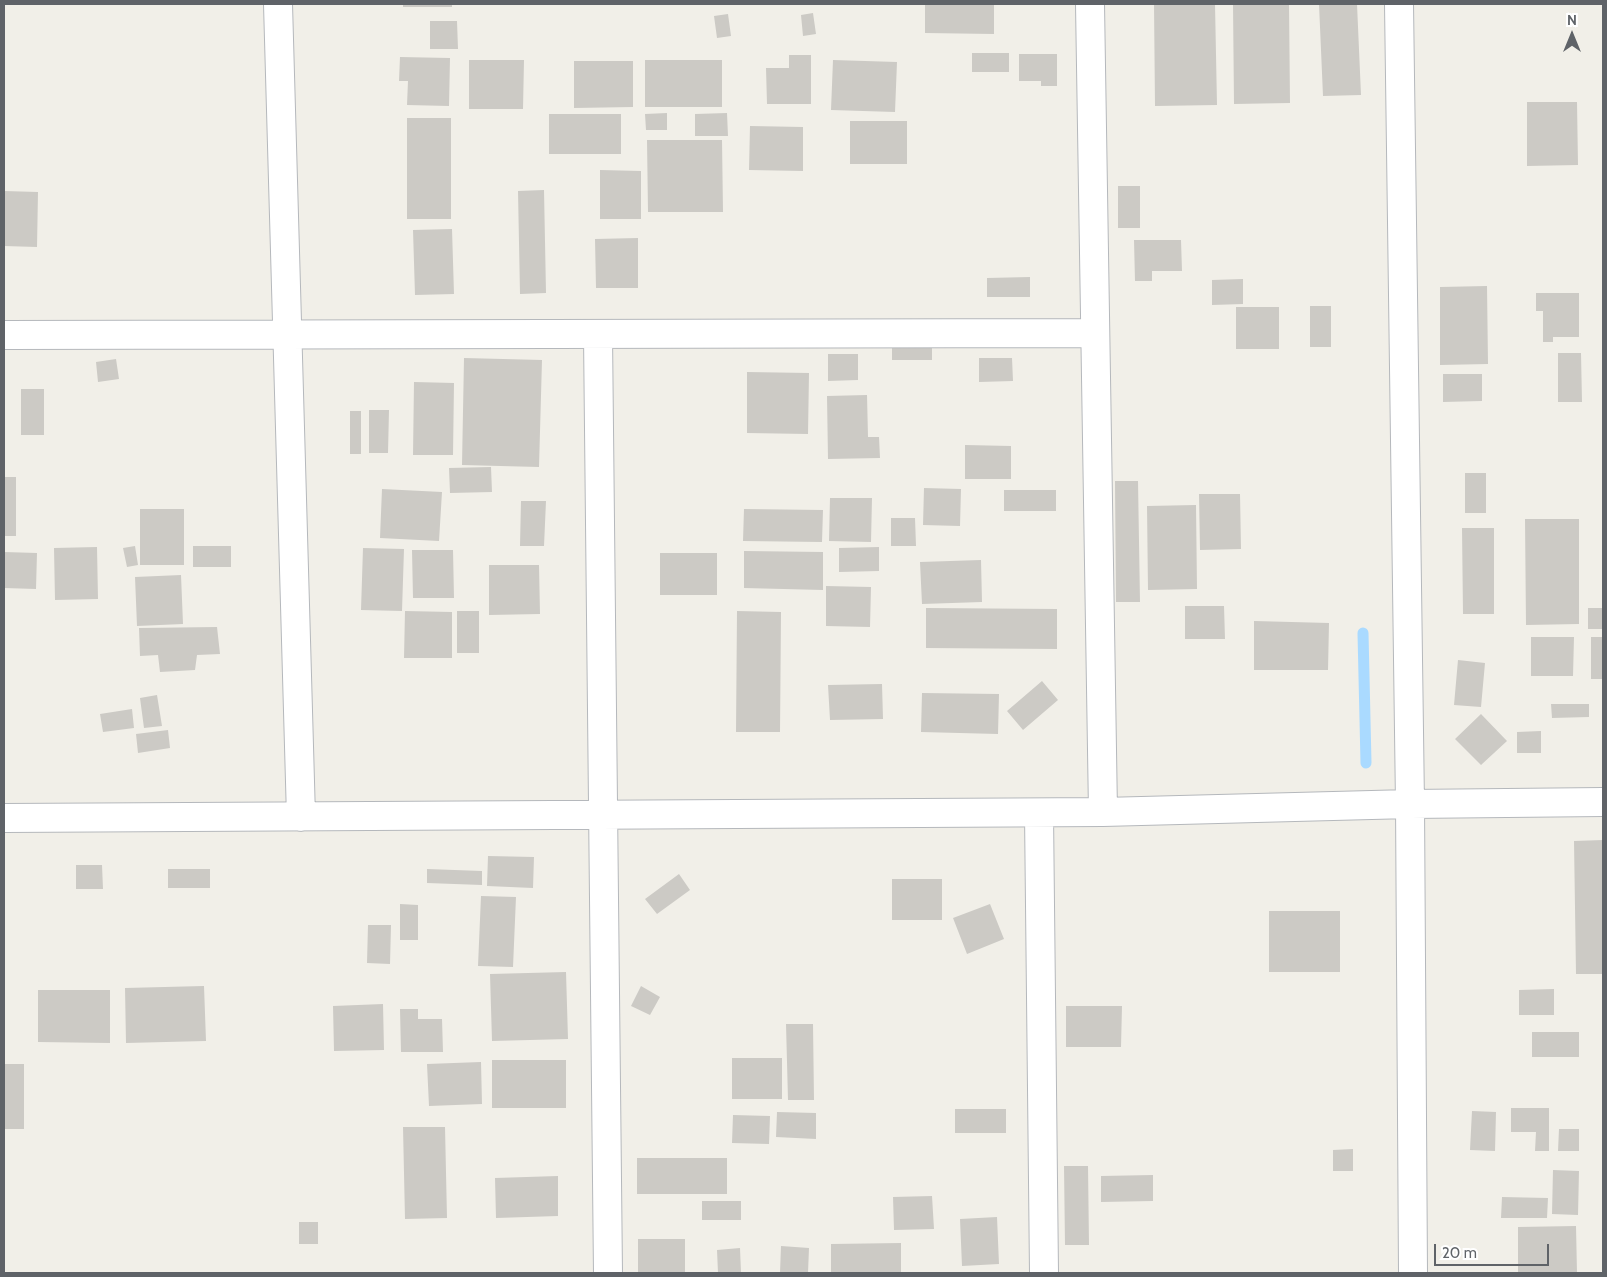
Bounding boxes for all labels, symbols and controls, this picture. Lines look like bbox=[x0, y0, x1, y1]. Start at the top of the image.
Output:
north arrow bbox=[1547, 10, 1597, 60]
text: N bbox=[1567, 11, 1577, 29]
scale bar bbox=[1437, 1234, 1552, 1266]
text: 20 m bbox=[1442, 1244, 1477, 1262]

